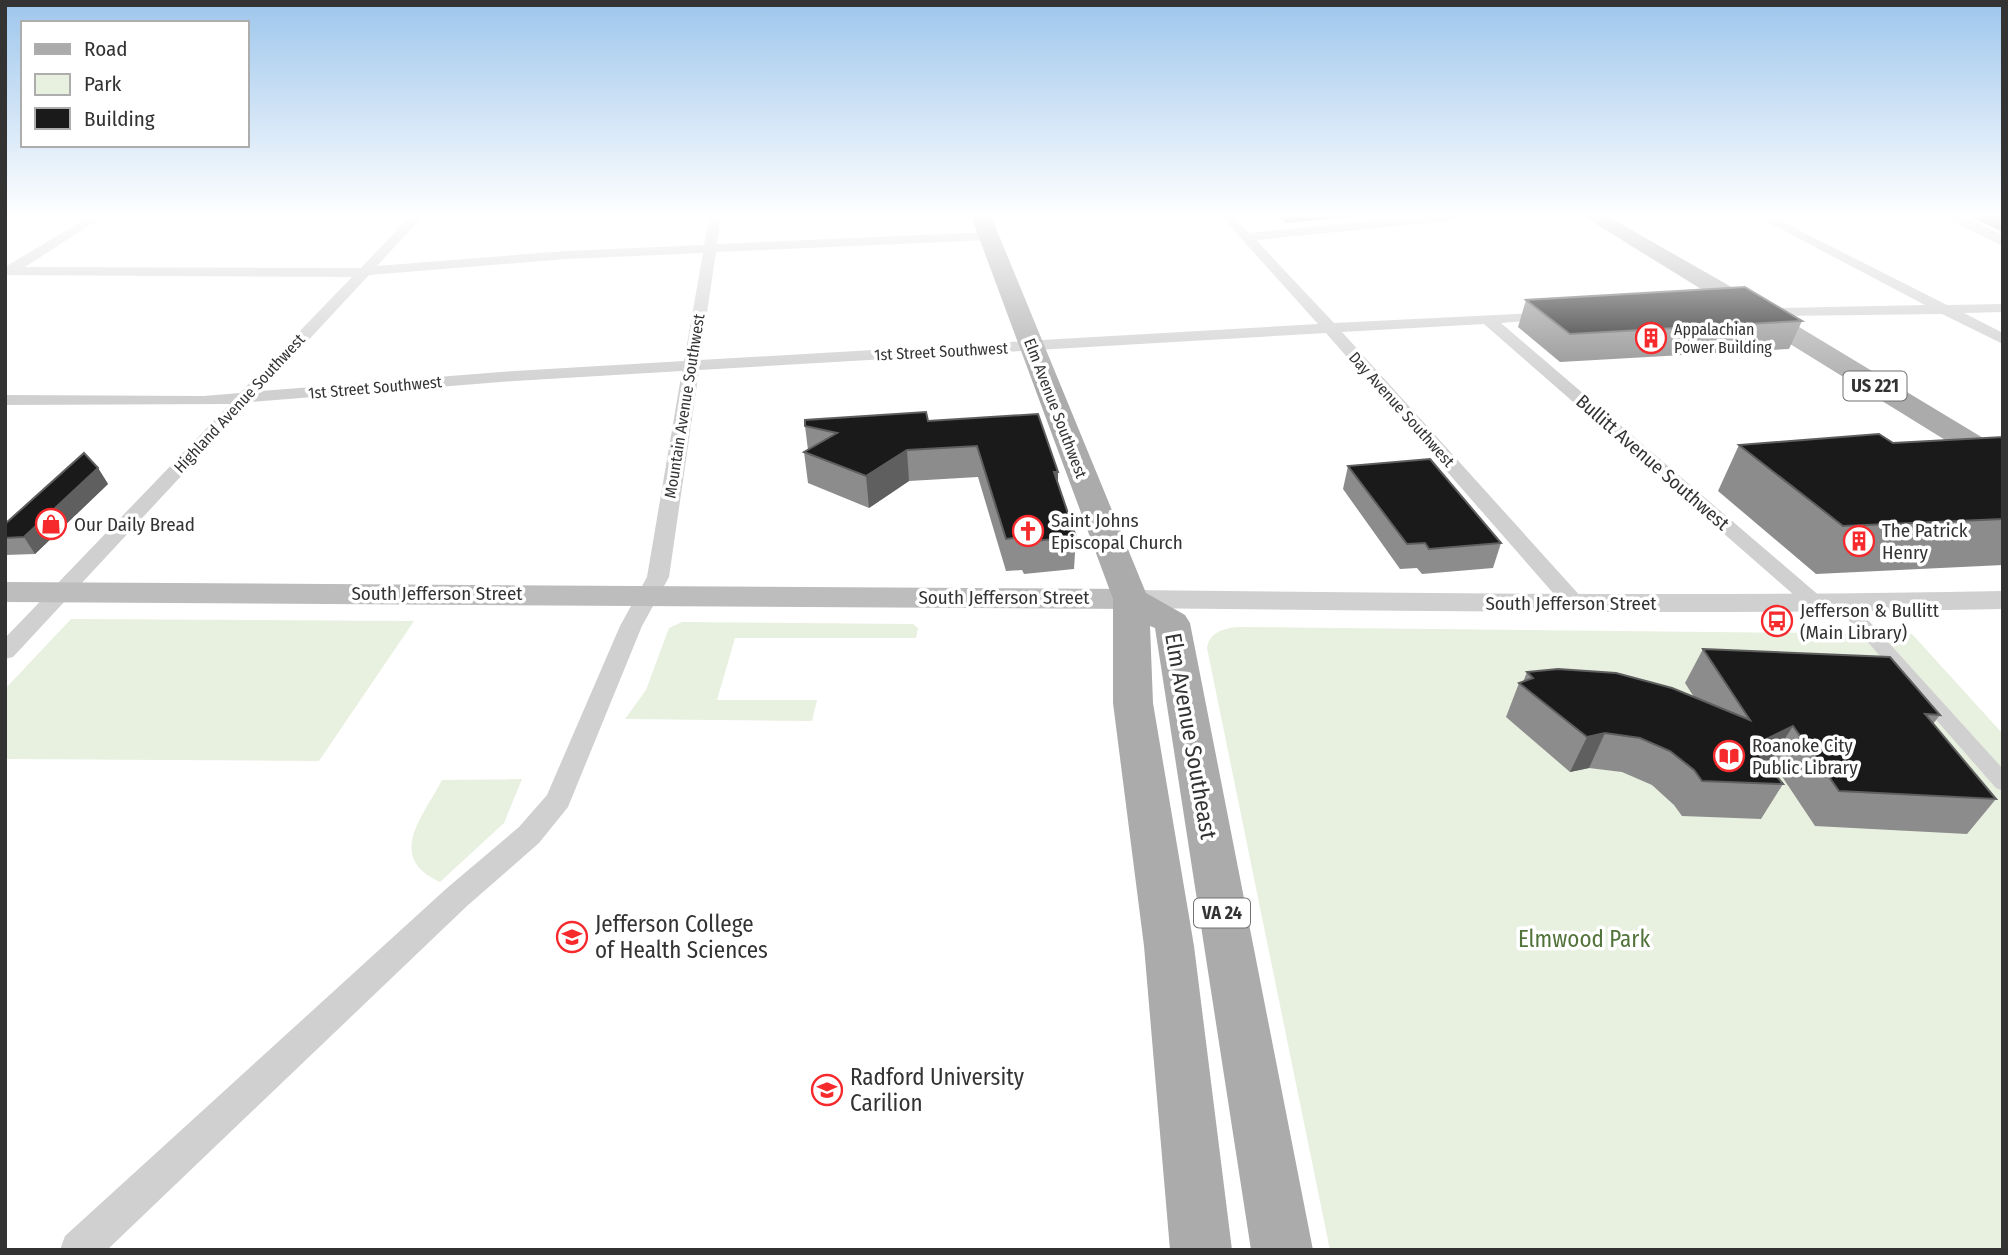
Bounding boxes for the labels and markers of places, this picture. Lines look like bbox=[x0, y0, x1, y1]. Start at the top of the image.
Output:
place label: Appalachian Power Building bbox=[1674, 320, 1772, 357]
building icon: Appalachian Power Building bbox=[1634, 321, 1668, 355]
shop icon: Our Daily Bread bbox=[34, 507, 68, 541]
place label: Saint Johns Episcopal Church bbox=[1051, 509, 1183, 554]
place label: Our Daily Bread bbox=[74, 513, 195, 536]
church icon: Saint Johns Episcopal Church bbox=[1011, 514, 1045, 548]
place label: The Patrick Henry bbox=[1882, 519, 1968, 564]
building icon: The Patrick Henry bbox=[1842, 524, 1876, 558]
place label: Jefferson & Bullitt (Main Library) bbox=[1800, 599, 1940, 644]
bus stop icon: Jefferson & Bullitt (Main Library) bbox=[1760, 604, 1794, 638]
place label: Roanoke City Public Library bbox=[1752, 734, 1858, 779]
library icon: Roanoke City Public Library bbox=[1712, 739, 1746, 773]
place label: Jefferson College of Health Sciences bbox=[595, 910, 768, 964]
school or university icon: Jefferson College of Health Sciences bbox=[555, 920, 589, 954]
place label: Radford University Carilion bbox=[850, 1063, 1025, 1117]
school or university icon: Radford University Carilion bbox=[810, 1073, 844, 1107]

